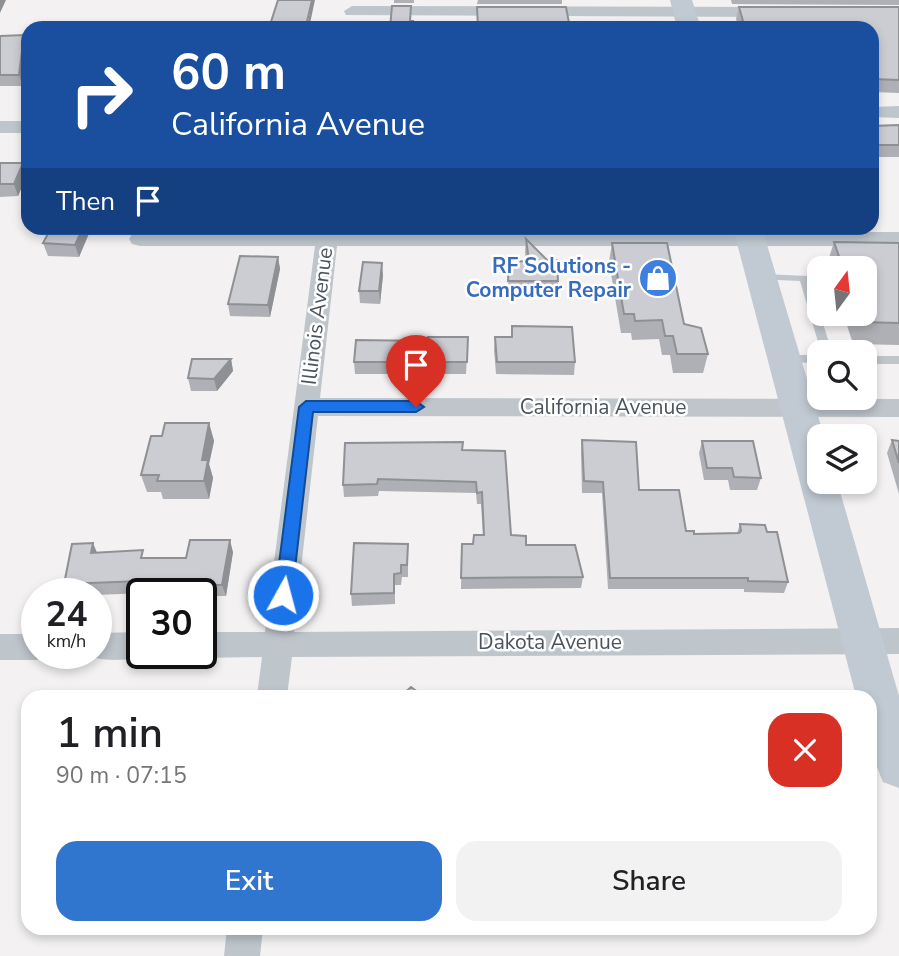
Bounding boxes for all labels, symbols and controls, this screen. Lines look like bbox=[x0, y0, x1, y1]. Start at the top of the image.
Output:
text: 60 m bbox=[171, 39, 286, 106]
icon: right bbox=[56, 49, 147, 140]
text: California Avenue bbox=[171, 103, 425, 146]
icon: arrive bbox=[129, 182, 167, 220]
text: Then bbox=[56, 184, 115, 219]
street label: Illinois Avenue bbox=[295, 246, 339, 386]
place label: RF Solutions - Computer Repair bbox=[466, 252, 632, 304]
north arrow bbox=[807, 256, 877, 326]
map controls bbox=[807, 256, 877, 494]
shop icon: RF Solutions - Computer Repair bbox=[637, 257, 679, 299]
pin bbox=[386, 335, 446, 407]
button: search bbox=[807, 340, 877, 410]
icon: arrive bbox=[397, 346, 435, 384]
street label: California Avenue bbox=[520, 393, 686, 421]
button: layers bbox=[807, 424, 877, 494]
position arrow bbox=[246, 558, 320, 632]
speed limit sign: 30 bbox=[126, 578, 217, 669]
text: 24 bbox=[45, 591, 88, 638]
street label: Dakota Avenue bbox=[478, 628, 622, 656]
text: km/h bbox=[47, 629, 86, 653]
text: 1 min bbox=[56, 705, 163, 762]
button: close bbox=[768, 713, 842, 787]
text: 90 m · 07:15 bbox=[56, 760, 187, 791]
button: Exit bbox=[56, 841, 442, 921]
button: Share bbox=[456, 841, 842, 921]

